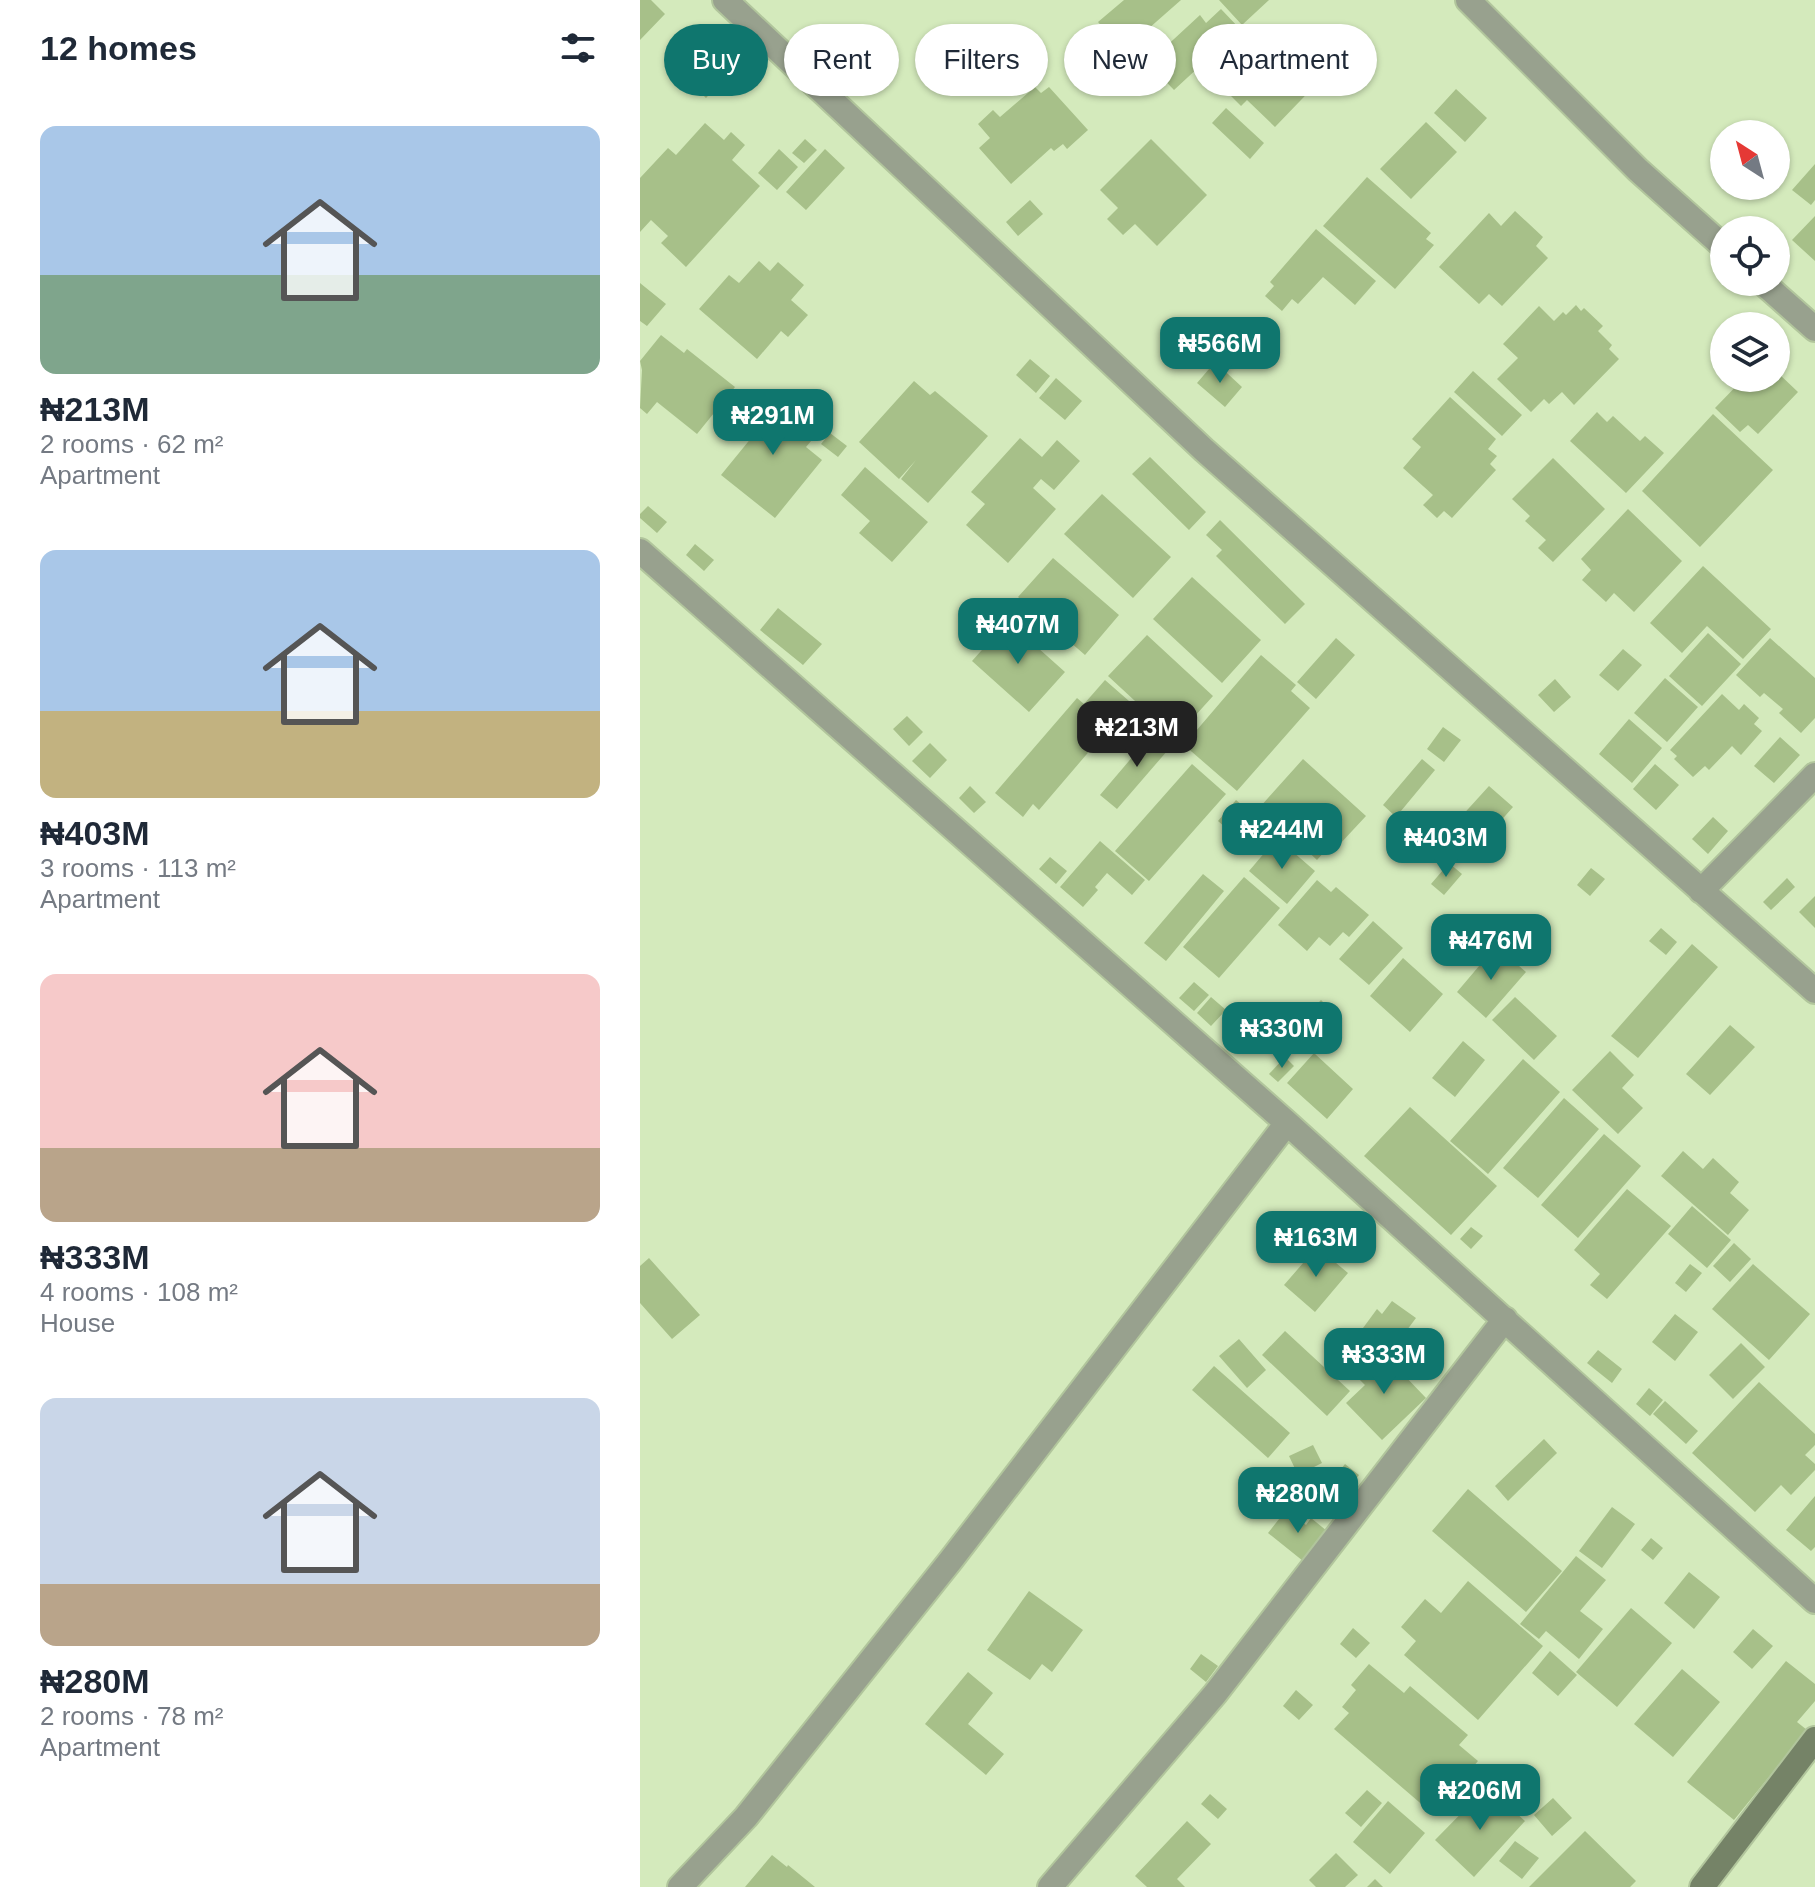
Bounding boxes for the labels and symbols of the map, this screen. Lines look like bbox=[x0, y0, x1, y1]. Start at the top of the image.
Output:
north arrow bbox=[1710, 120, 1790, 200]
pin: ₦566M bbox=[1164, 317, 1276, 385]
pin: ₦291M bbox=[717, 389, 829, 457]
pin: ₦407M bbox=[962, 598, 1074, 666]
pin: ₦213M bbox=[1081, 701, 1193, 769]
pin: ₦244M bbox=[1226, 803, 1338, 871]
pin: ₦403M bbox=[1390, 811, 1502, 879]
pin: ₦476M bbox=[1435, 914, 1547, 982]
pin: ₦330M bbox=[1226, 1002, 1338, 1070]
pin: ₦163M bbox=[1260, 1211, 1372, 1279]
pin: ₦333M bbox=[1328, 1328, 1440, 1396]
pin: ₦280M bbox=[1242, 1467, 1354, 1535]
pin: ₦206M bbox=[1424, 1764, 1536, 1832]

